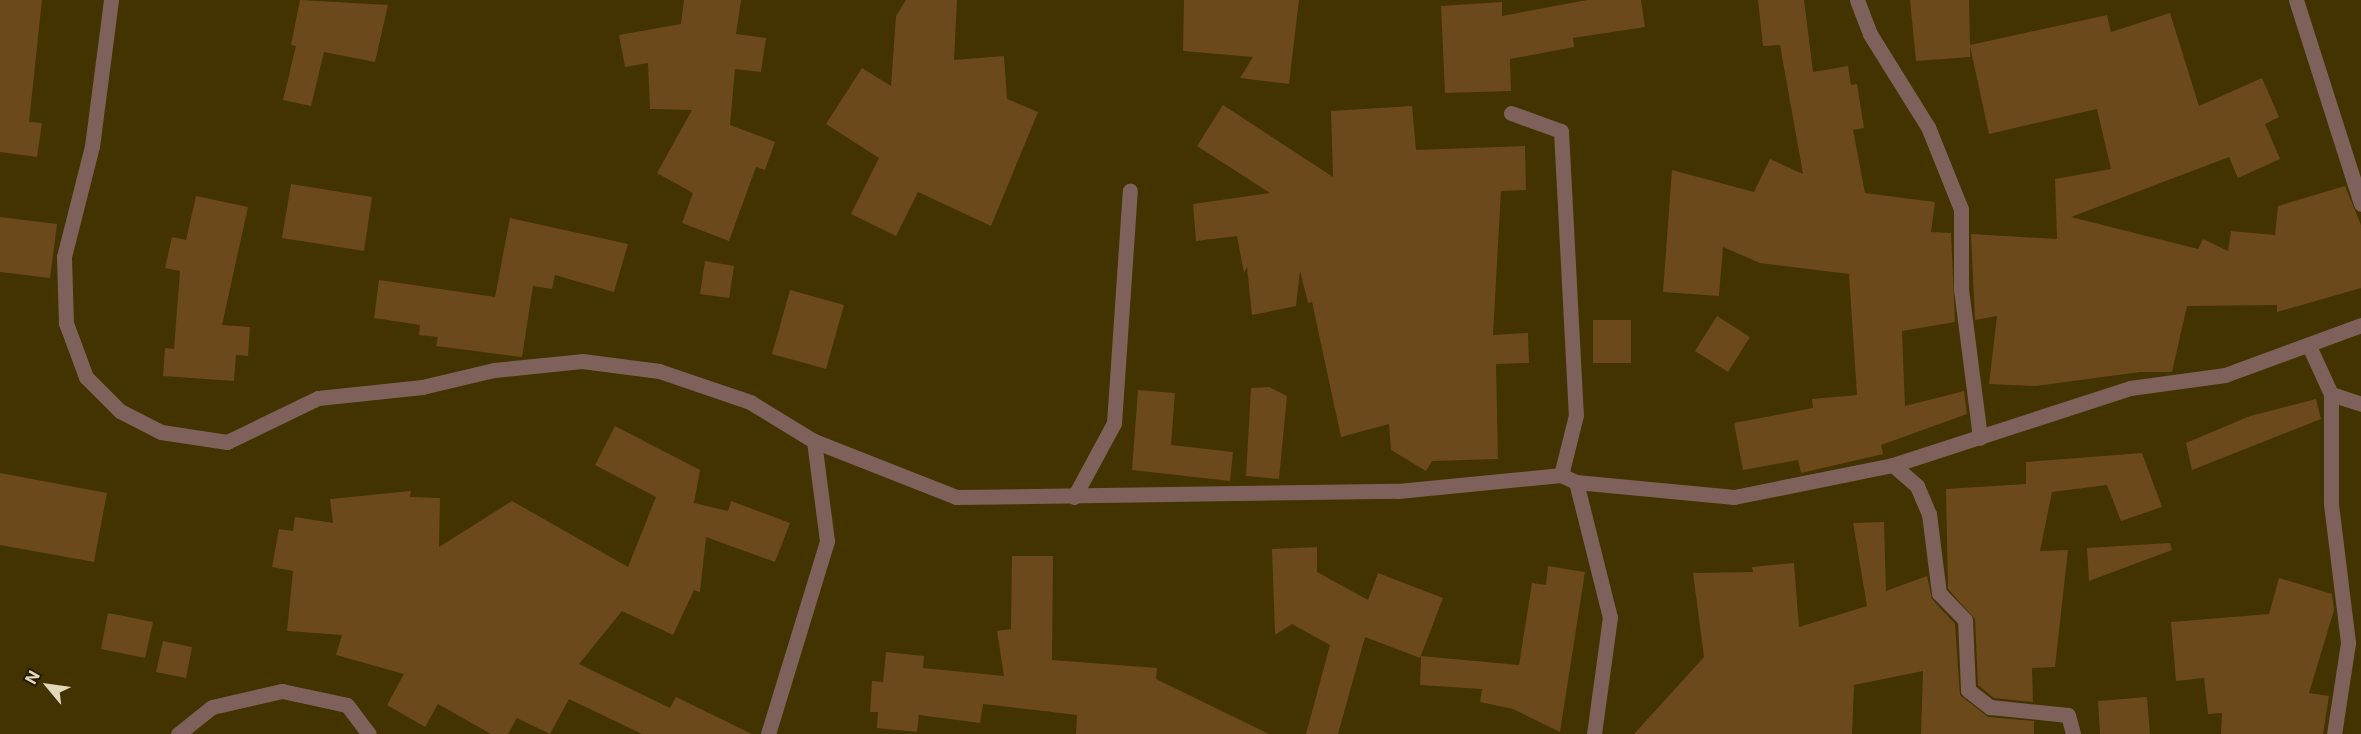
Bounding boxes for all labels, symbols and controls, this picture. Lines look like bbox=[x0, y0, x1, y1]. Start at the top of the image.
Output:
north arrow bbox=[18, 656, 78, 716]
text: N bbox=[21, 667, 44, 687]

